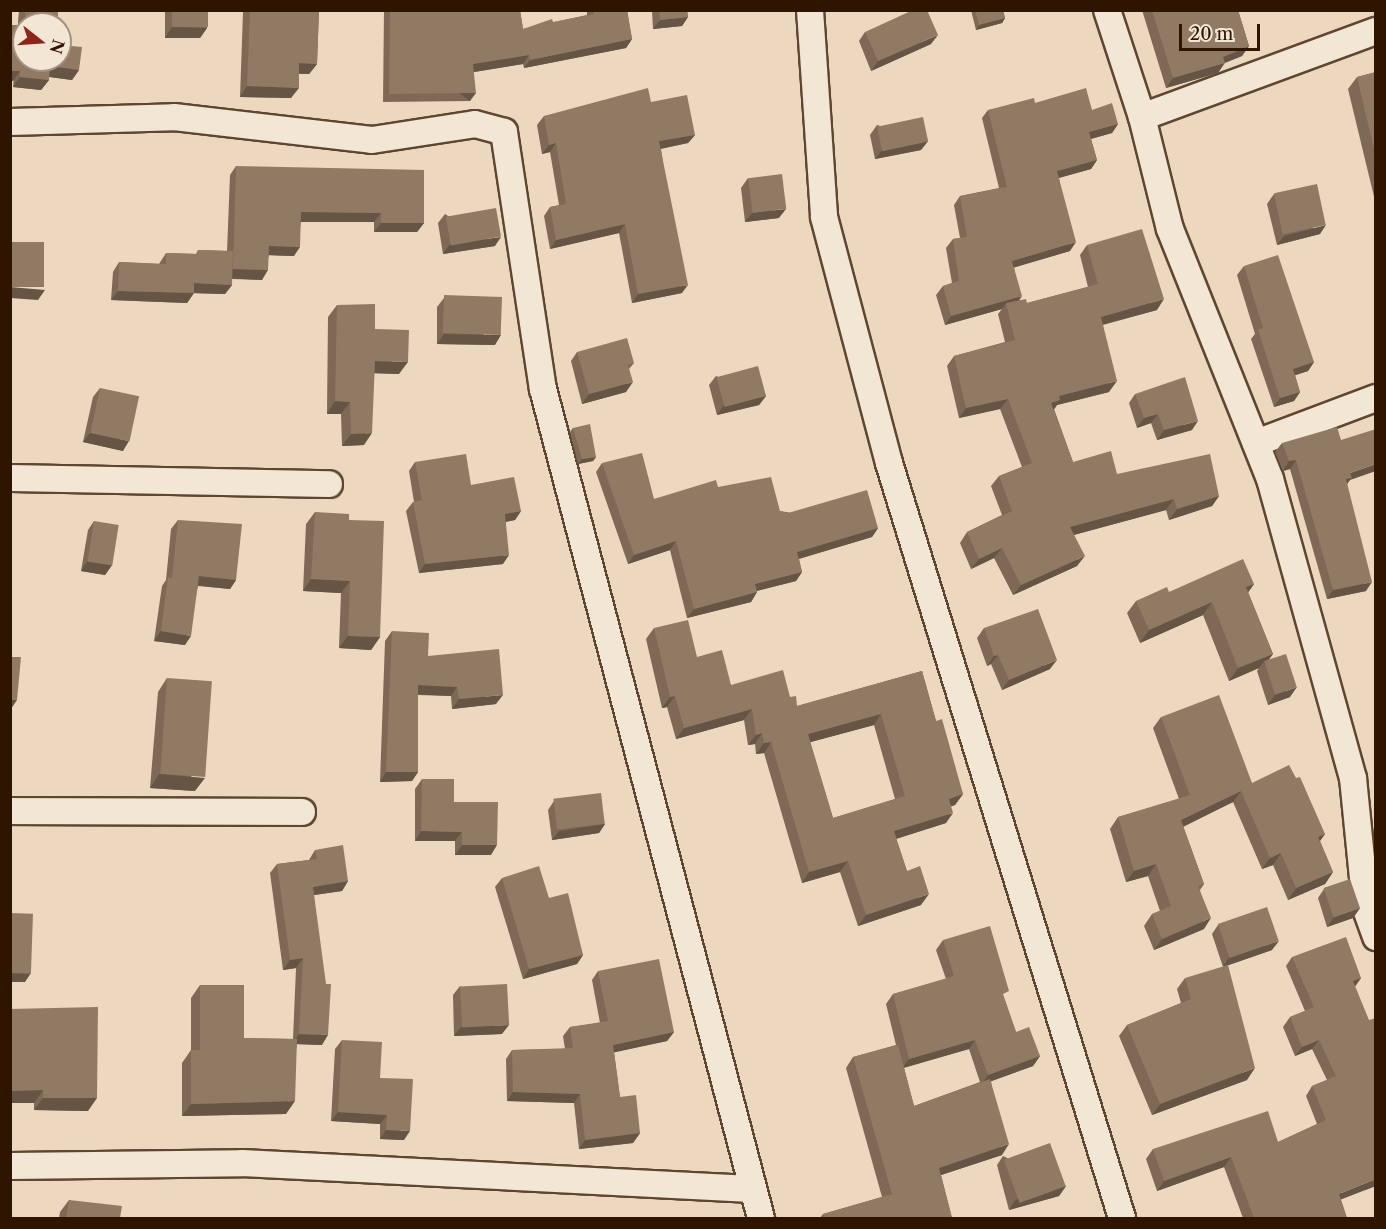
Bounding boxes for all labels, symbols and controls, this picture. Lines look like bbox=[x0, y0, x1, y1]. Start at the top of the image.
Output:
north arrow bbox=[12, 12, 72, 72]
scale bar bbox=[1182, 12, 1263, 50]
text: 20 m bbox=[1190, 23, 1233, 45]
text: N bbox=[46, 37, 69, 56]

